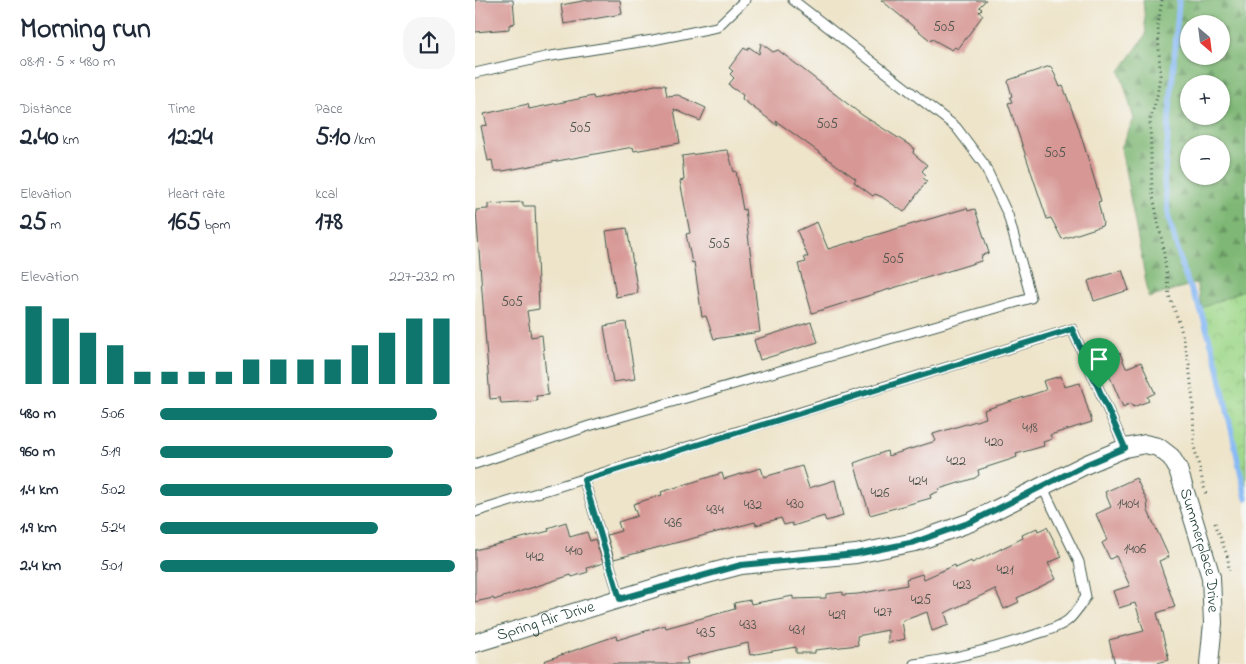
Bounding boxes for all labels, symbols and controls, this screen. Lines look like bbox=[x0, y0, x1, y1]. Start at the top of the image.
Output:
text: Morning run bbox=[20, 10, 151, 51]
north arrow bbox=[1180, 15, 1230, 65]
map controls bbox=[1180, 15, 1230, 185]
button: share bbox=[403, 17, 455, 69]
house number: 505 bbox=[933, 17, 955, 38]
text: 08:19 · 5 × 480 m bbox=[20, 50, 115, 74]
button: + bbox=[1180, 75, 1230, 125]
text: Distance bbox=[20, 99, 72, 120]
text: Time bbox=[168, 99, 195, 120]
text: Pace bbox=[315, 99, 343, 120]
house number: 505 bbox=[816, 114, 838, 135]
house number: 505 bbox=[569, 118, 591, 139]
text: 2.40 bbox=[20, 120, 59, 156]
text: 12:24 bbox=[168, 120, 213, 156]
text: 5:10 bbox=[315, 120, 351, 156]
text: km bbox=[59, 130, 79, 151]
text: /km bbox=[351, 130, 375, 151]
button: − bbox=[1180, 135, 1230, 185]
house number: 505 bbox=[1044, 143, 1066, 164]
text: Elevation bbox=[20, 184, 71, 205]
text: Heart rate bbox=[168, 184, 225, 205]
text: kcal bbox=[315, 184, 338, 205]
text: 25 bbox=[20, 205, 47, 241]
text: 165 bbox=[168, 205, 201, 241]
text: 178 bbox=[315, 205, 343, 241]
text: m bbox=[47, 215, 61, 236]
text: bpm bbox=[201, 215, 230, 236]
house number: 505 bbox=[708, 234, 730, 255]
house number: 505 bbox=[882, 249, 904, 270]
text: Elevation bbox=[20, 265, 79, 289]
text: 227–232 m bbox=[389, 265, 455, 289]
house number: 505 bbox=[501, 292, 523, 313]
pin bbox=[1078, 338, 1120, 389]
icon: arrive bbox=[1085, 345, 1113, 373]
text: 480 m bbox=[20, 402, 56, 426]
text: 5:06 bbox=[100, 402, 124, 426]
house number: 418 bbox=[1022, 418, 1038, 439]
house number: 420 bbox=[985, 432, 1003, 453]
text: 960 m bbox=[20, 440, 55, 464]
text: 5:19 bbox=[100, 440, 120, 464]
house number: 422 bbox=[946, 451, 966, 472]
house number: 424 bbox=[909, 471, 927, 492]
text: 1.4 km bbox=[20, 478, 58, 502]
text: 5:02 bbox=[100, 478, 125, 502]
house number: 426 bbox=[871, 483, 889, 504]
street label: Summerplace Drive bbox=[1173, 485, 1225, 614]
house number: 430 bbox=[786, 494, 804, 515]
house number: 1404 bbox=[1117, 494, 1139, 515]
house number: 432 bbox=[744, 495, 762, 516]
house number: 434 bbox=[706, 500, 724, 521]
house number: 436 bbox=[664, 513, 682, 534]
text: 1.9 km bbox=[20, 516, 57, 540]
text: 5:24 bbox=[100, 516, 125, 540]
house number: 1406 bbox=[1124, 539, 1146, 560]
house number: 440 bbox=[565, 541, 583, 562]
house number: 442 bbox=[526, 547, 544, 568]
text: 2.4 km bbox=[20, 554, 61, 578]
text: 5:01 bbox=[100, 554, 123, 578]
house number: 421 bbox=[996, 560, 1014, 581]
house number: 423 bbox=[953, 575, 971, 596]
house number: 425 bbox=[911, 590, 931, 611]
street label: Spring Air Drive bbox=[494, 595, 598, 648]
house number: 427 bbox=[874, 602, 892, 623]
house number: 429 bbox=[829, 605, 846, 626]
house number: 433 bbox=[739, 615, 757, 636]
house number: 431 bbox=[789, 620, 806, 641]
house number: 435 bbox=[696, 623, 716, 644]

